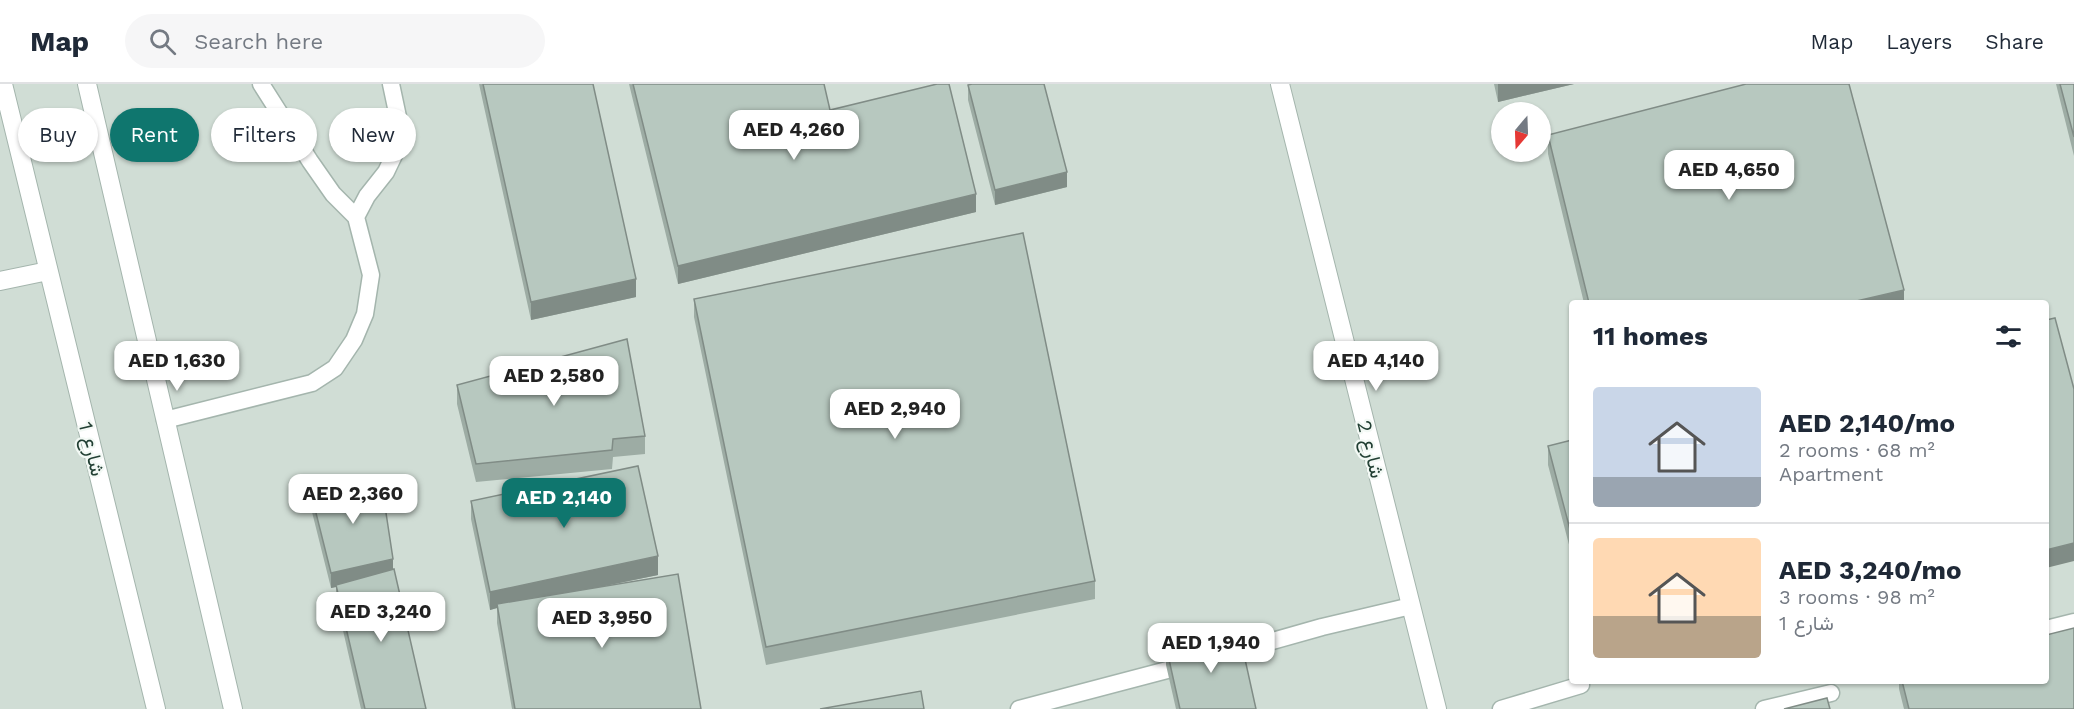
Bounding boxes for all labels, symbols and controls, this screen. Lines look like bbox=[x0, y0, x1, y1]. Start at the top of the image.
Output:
search box bbox=[125, 14, 545, 68]
text: Map bbox=[30, 25, 89, 58]
icon: search bbox=[146, 25, 179, 58]
text: Search here bbox=[194, 29, 323, 54]
text: Map bbox=[1810, 29, 1853, 54]
text: Layers bbox=[1886, 29, 1952, 54]
text: Share bbox=[1985, 29, 2044, 54]
north arrow bbox=[1491, 102, 1551, 162]
map controls bbox=[1491, 102, 1551, 162]
chip: Buy bbox=[18, 108, 98, 162]
chip: Rent bbox=[110, 108, 199, 162]
chip: Filters bbox=[211, 108, 317, 162]
chip: New bbox=[329, 108, 416, 162]
pin: AED 4,260 bbox=[725, 110, 863, 161]
text: AED 4,260 bbox=[743, 117, 845, 141]
pin: AED 4,650 bbox=[1660, 150, 1798, 201]
text: AED 4,650 bbox=[1678, 157, 1780, 181]
icon: filters bbox=[1992, 320, 2025, 353]
text: 11 homes bbox=[1593, 321, 1708, 351]
pin: AED 1,630 bbox=[108, 341, 246, 392]
pin: AED 4,140 bbox=[1307, 341, 1445, 392]
text: AED 1,630 bbox=[128, 348, 226, 372]
text: AED 4,140 bbox=[1327, 348, 1425, 372]
pin: AED 2,580 bbox=[485, 356, 623, 407]
text: AED 2,580 bbox=[503, 363, 605, 387]
pin: AED 2,940 bbox=[826, 389, 964, 440]
text: AED 2,940 bbox=[844, 396, 946, 420]
text: AED 2,140/mo bbox=[1779, 408, 1955, 438]
icon: home bbox=[1641, 411, 1713, 483]
street label: شارع 2 bbox=[1350, 418, 1390, 481]
street label: شارع 1 bbox=[72, 419, 110, 479]
text: 2 rooms · 68 m² bbox=[1779, 438, 1935, 462]
text: Apartment bbox=[1779, 462, 1883, 486]
pin: AED 2,360 bbox=[284, 474, 422, 525]
pin: AED 2,140 bbox=[495, 478, 633, 529]
text: AED 2,360 bbox=[302, 481, 404, 505]
text: AED 2,140 bbox=[516, 485, 612, 509]
text: AED 3,240/mo bbox=[1779, 555, 1962, 585]
icon: home bbox=[1641, 562, 1713, 634]
text: 3 rooms · 98 m² bbox=[1779, 585, 1935, 609]
pin: AED 3,240 bbox=[312, 592, 450, 643]
pin: AED 3,950 bbox=[533, 598, 671, 649]
text: AED 3,240 bbox=[330, 599, 432, 623]
text: AED 3,950 bbox=[552, 605, 652, 629]
text: شارع 1 bbox=[1779, 611, 1834, 635]
pin: AED 1,940 bbox=[1142, 623, 1280, 674]
text: AED 1,940 bbox=[1162, 630, 1260, 654]

